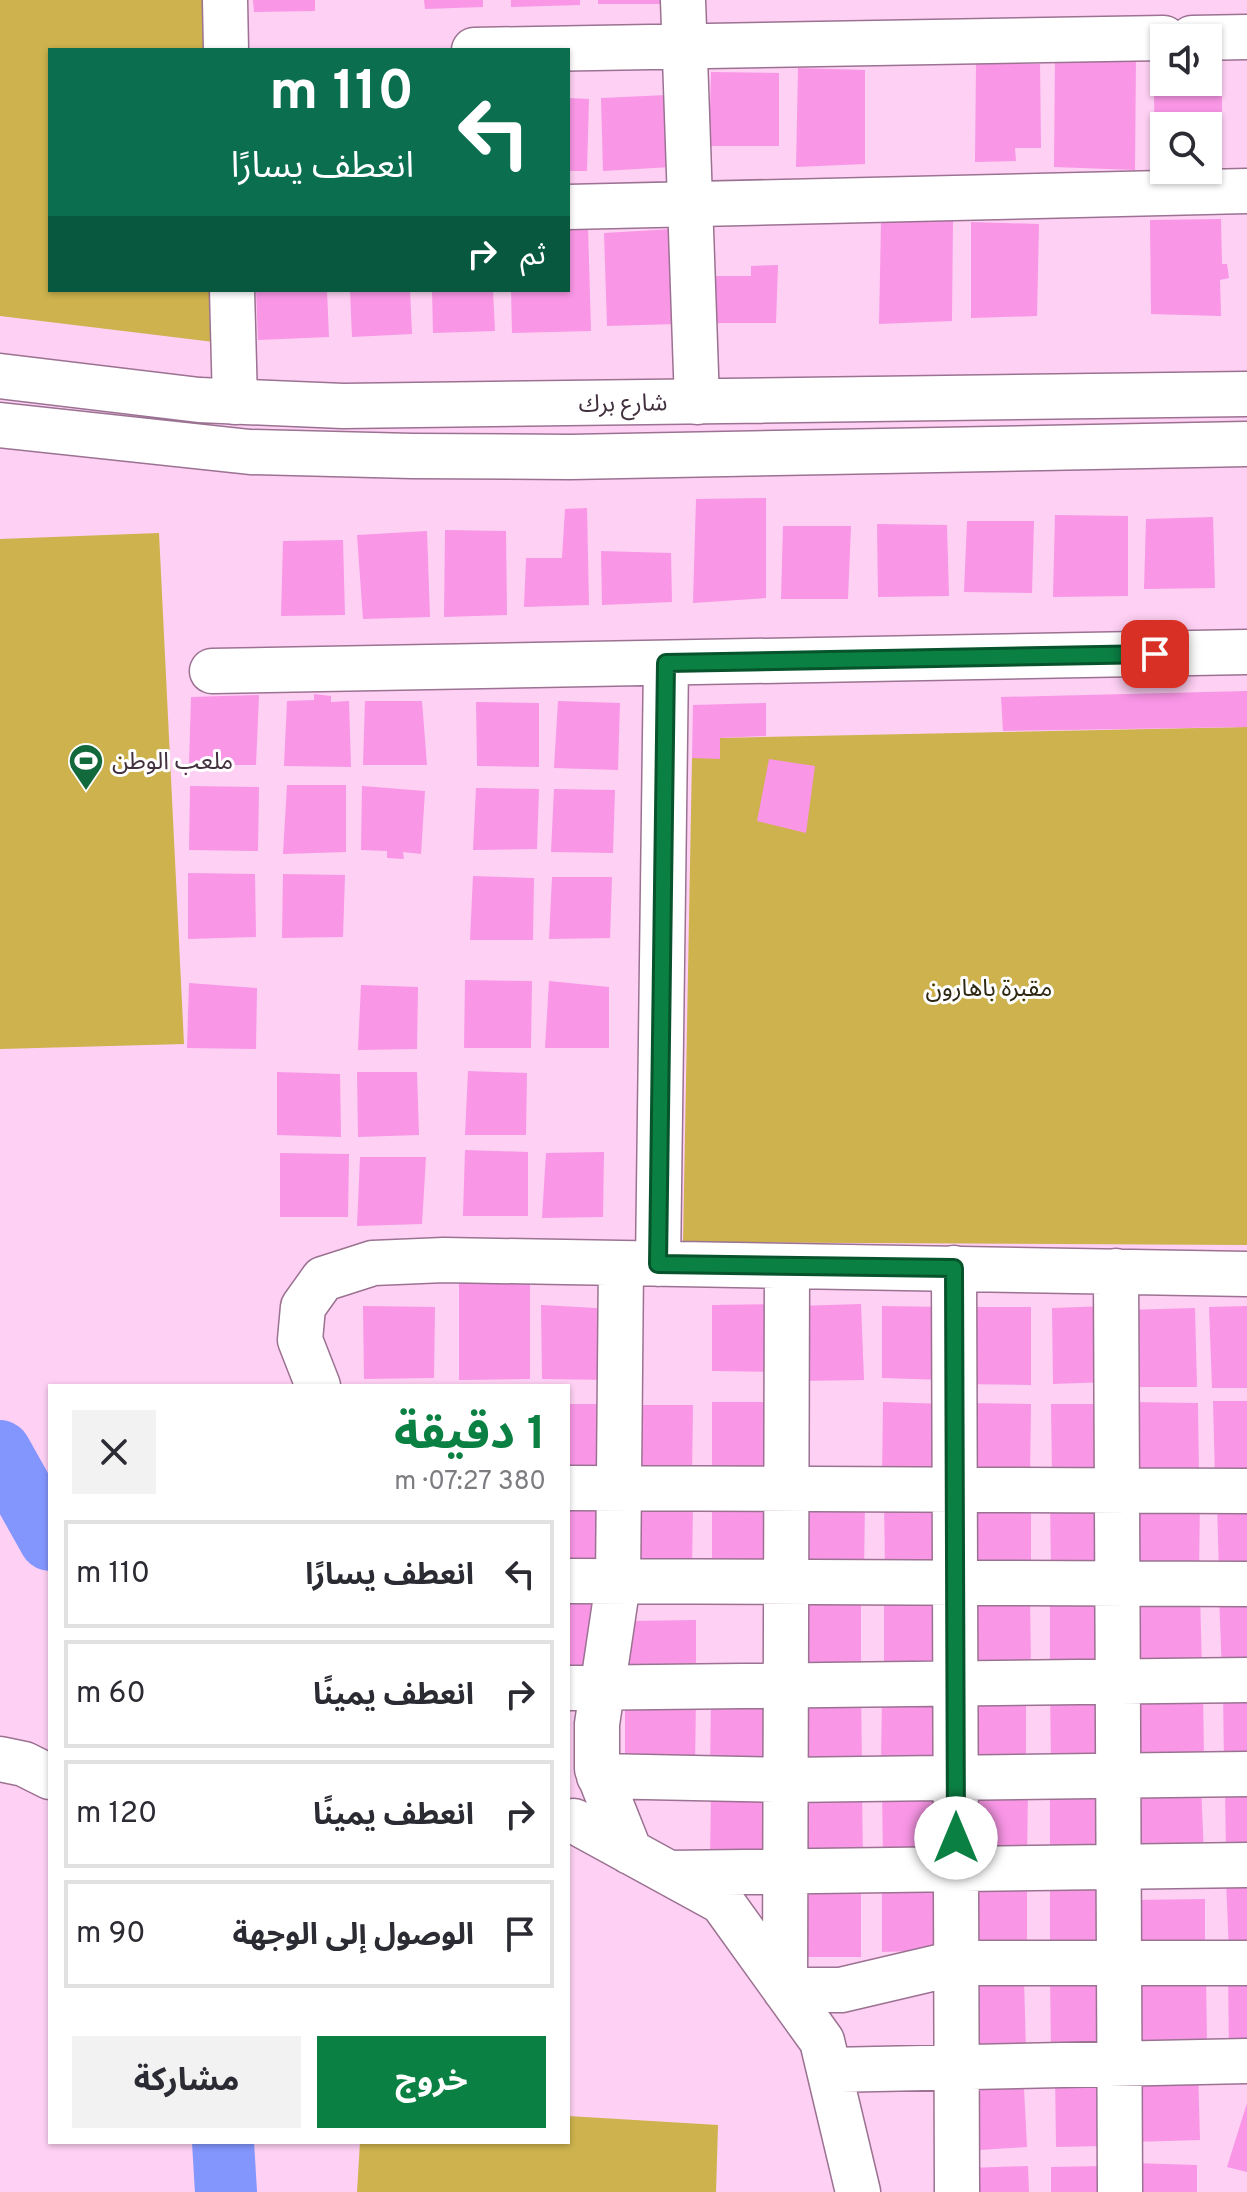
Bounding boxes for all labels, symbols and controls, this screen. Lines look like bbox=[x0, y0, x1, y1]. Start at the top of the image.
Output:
map controls bbox=[1150, 24, 1222, 184]
button: sound bbox=[1150, 24, 1222, 96]
text: 110 m bbox=[269, 59, 414, 129]
icon: left bbox=[442, 80, 546, 184]
button: search bbox=[1150, 112, 1222, 184]
text: انعطف يسارًا bbox=[231, 145, 414, 191]
icon: right bbox=[460, 232, 504, 276]
text: ثم bbox=[520, 238, 546, 275]
street label: شارع برك bbox=[578, 389, 668, 421]
pin bbox=[1121, 620, 1189, 688]
icon: arrive bbox=[1133, 632, 1177, 676]
sports icon: ملعب الوطن bbox=[67, 742, 105, 792]
place label: ملعب الوطن bbox=[112, 748, 233, 778]
park label: مقبرة باهارون bbox=[926, 975, 1052, 1005]
text: 1 دقيقة bbox=[394, 1406, 546, 1466]
button: close bbox=[72, 1410, 156, 1494]
text: 380 m · 07:27 bbox=[394, 1466, 546, 1499]
icon: left bbox=[498, 1552, 542, 1596]
text: 110 m bbox=[76, 1556, 150, 1593]
text: انعطف يسارًا bbox=[305, 1558, 474, 1595]
icon: right bbox=[498, 1672, 542, 1716]
text: 60 m bbox=[76, 1676, 146, 1713]
text: انعطف يمينًا bbox=[313, 1678, 474, 1715]
icon: right bbox=[498, 1792, 542, 1836]
text: 120 m bbox=[76, 1796, 157, 1833]
position arrow bbox=[914, 1796, 998, 1880]
text: انعطف يمينًا bbox=[313, 1798, 474, 1835]
icon: arrive bbox=[498, 1912, 542, 1956]
text: 90 m bbox=[76, 1916, 145, 1953]
text: الوصول إلى الوجهة bbox=[232, 1918, 474, 1955]
button: مشاركة bbox=[72, 2036, 301, 2128]
button: خروج bbox=[317, 2036, 546, 2128]

